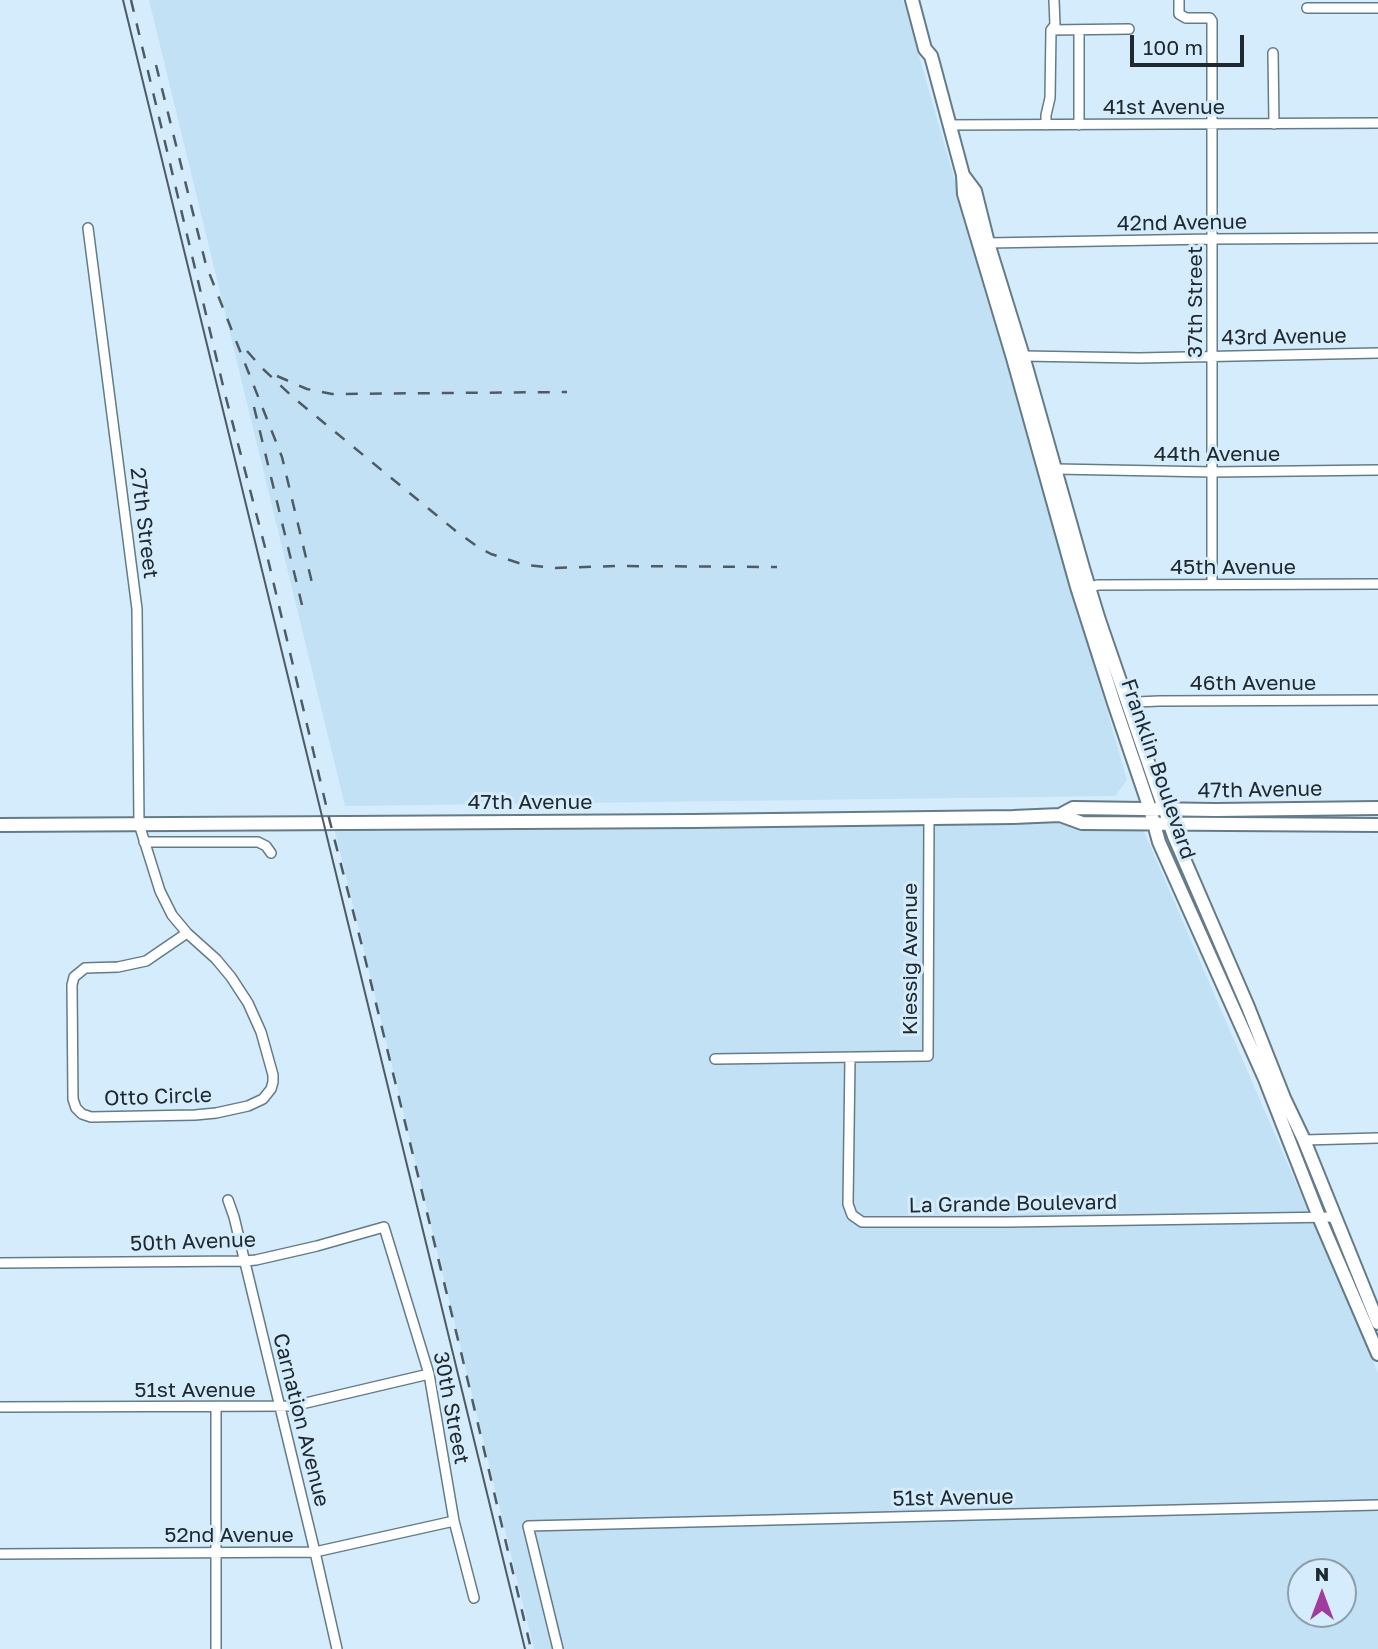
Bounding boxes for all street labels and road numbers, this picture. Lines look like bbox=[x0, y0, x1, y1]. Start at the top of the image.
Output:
street label: 41st Avenue bbox=[1103, 94, 1225, 120]
street label: 42nd Avenue bbox=[1117, 209, 1247, 237]
street label: 37th Street bbox=[1182, 246, 1208, 358]
street label: 43rd Avenue bbox=[1221, 323, 1347, 351]
street label: 44th Avenue bbox=[1154, 441, 1280, 467]
street label: 27th Street bbox=[125, 466, 163, 580]
street label: 45th Avenue bbox=[1170, 554, 1296, 580]
street label: 46th Avenue bbox=[1190, 670, 1316, 696]
street label: Franklin Boulevard bbox=[1115, 675, 1201, 863]
street label: 47th Avenue bbox=[1197, 776, 1323, 804]
street label: 47th Avenue bbox=[468, 789, 592, 815]
street label: Kiessig Avenue bbox=[897, 883, 923, 1035]
street label: Otto Circle bbox=[104, 1083, 212, 1111]
street label: La Grande Boulevard bbox=[908, 1190, 1118, 1218]
street label: 50th Avenue bbox=[130, 1227, 256, 1257]
street label: Carnation Avenue bbox=[267, 1331, 335, 1509]
street label: 30th Street bbox=[428, 1350, 474, 1466]
street label: 51st Avenue bbox=[134, 1377, 256, 1403]
street label: 51st Avenue bbox=[892, 1484, 1014, 1512]
street label: 52nd Avenue bbox=[164, 1522, 294, 1548]

